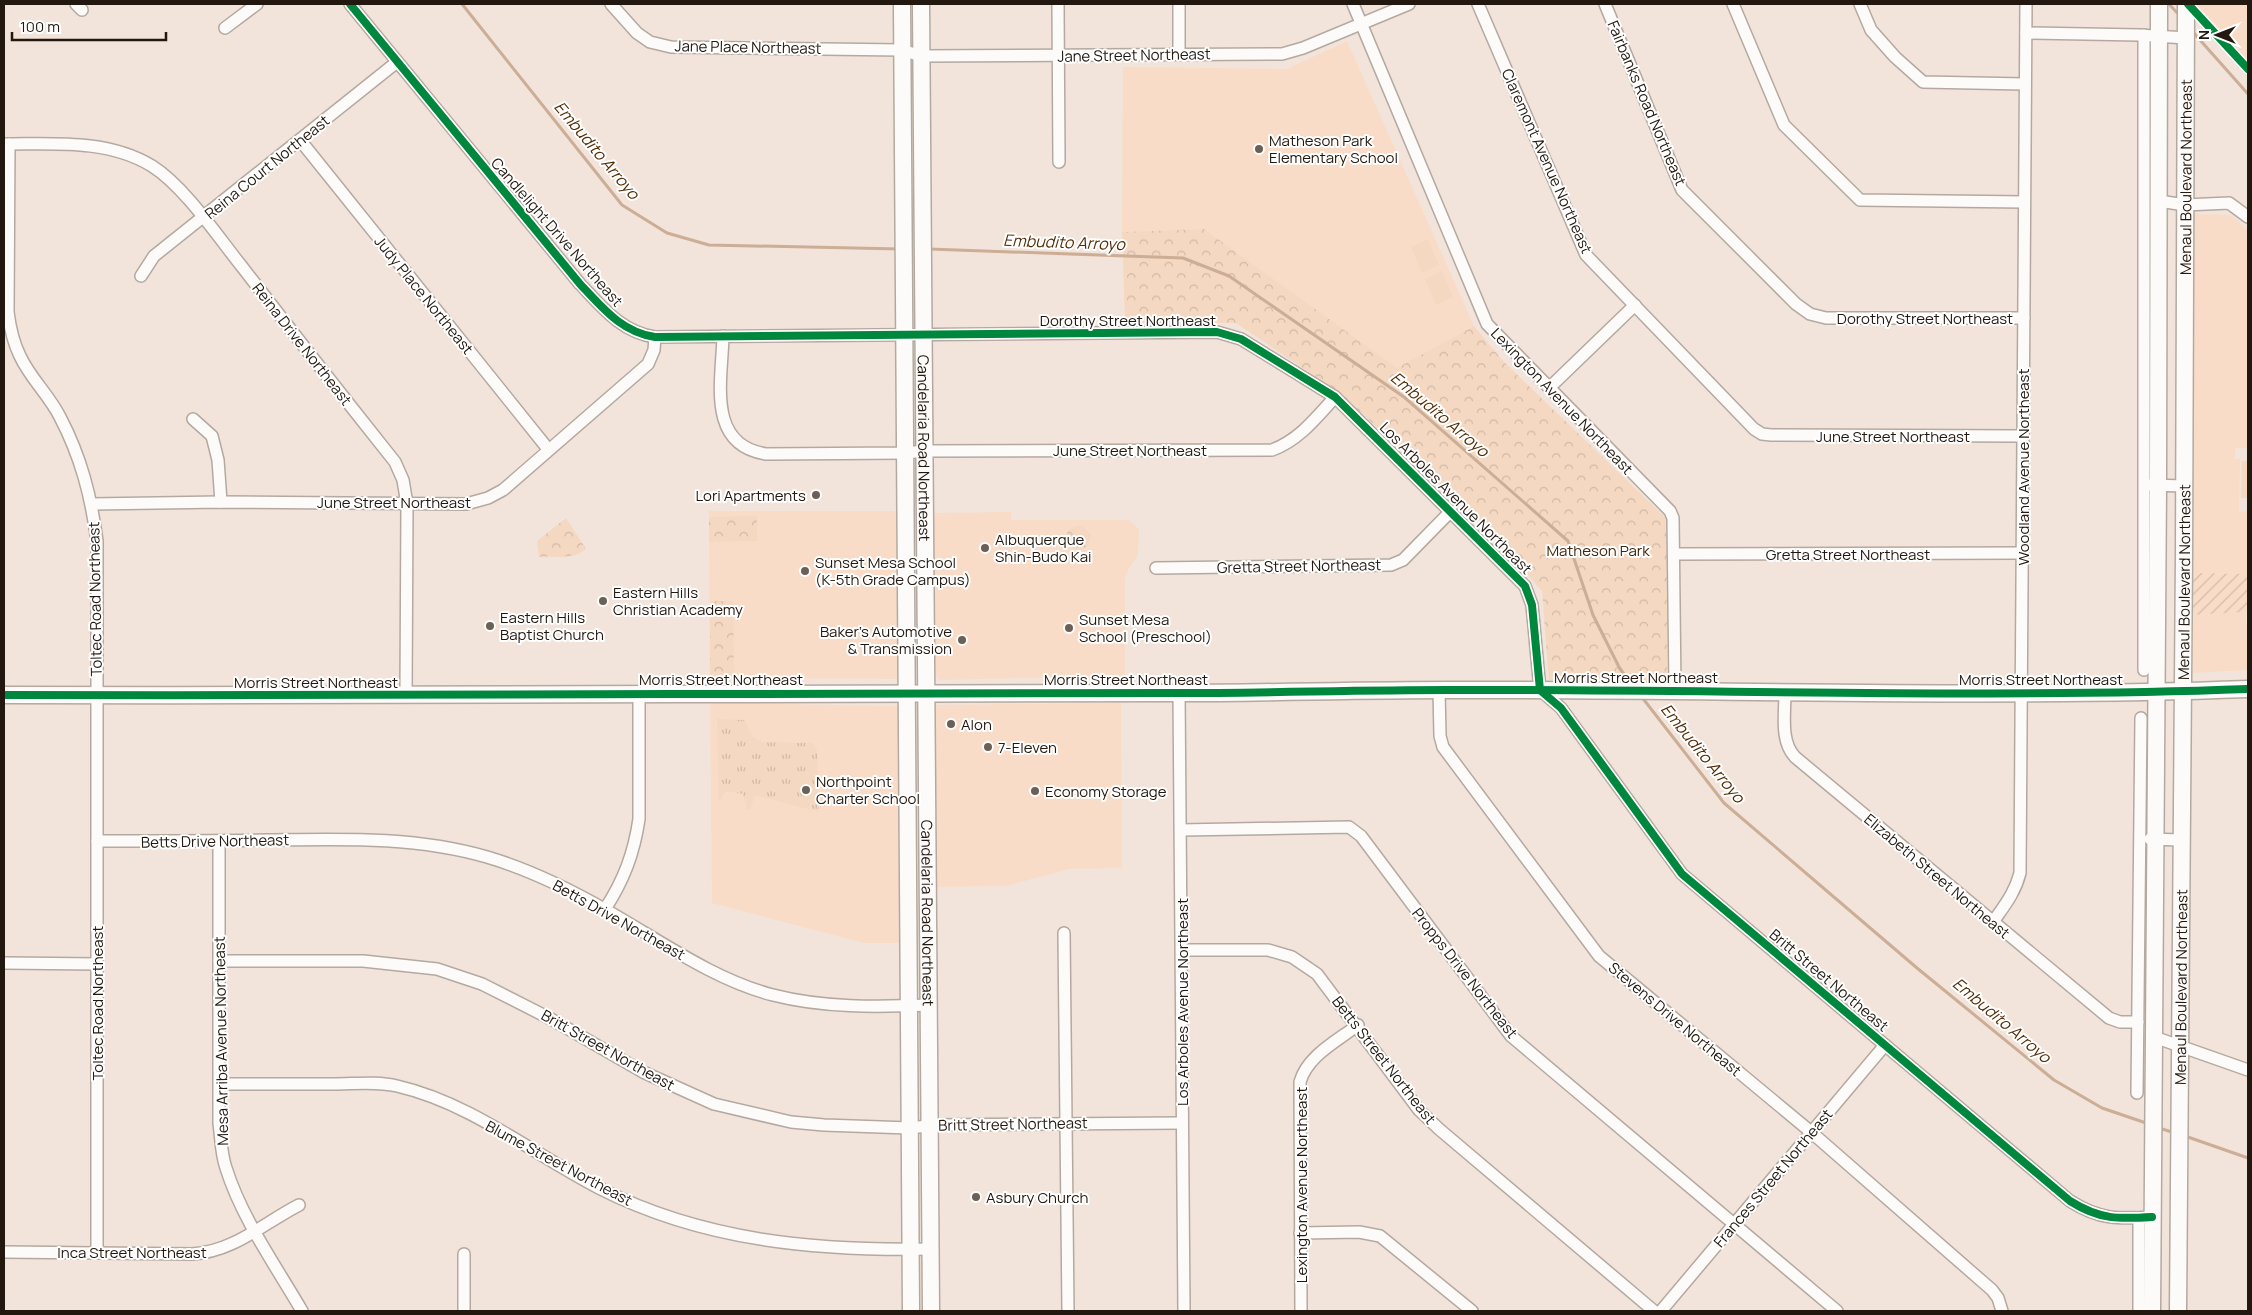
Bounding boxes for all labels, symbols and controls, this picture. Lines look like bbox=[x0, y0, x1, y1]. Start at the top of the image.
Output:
scale bar bbox=[12, 10, 166, 42]
north arrow bbox=[2192, 10, 2242, 60]
text: 100 m bbox=[20, 16, 60, 37]
street label: Fairbanks Road Northeast bbox=[1603, 17, 1691, 189]
text: N bbox=[2194, 30, 2213, 40]
street label: Jane Place Northeast bbox=[674, 35, 822, 59]
street label: Jane Street Northeast bbox=[1057, 43, 1211, 67]
street label: Claremont Avenue Northeast bbox=[1497, 65, 1597, 257]
street label: Menaul Boulevard Northeast bbox=[2175, 79, 2196, 275]
water label: Embudito Arroyo bbox=[549, 96, 646, 205]
street label: Reina Court Northeast bbox=[200, 110, 334, 224]
place label: Matheson Park Elementary School bbox=[1269, 130, 1398, 168]
marker: Matheson Park Elementary School bbox=[1253, 143, 1265, 155]
street label: Candlelight Drive Northeast bbox=[486, 153, 628, 311]
water label: Embudito Arroyo bbox=[1003, 229, 1127, 255]
street label: Judy Place Northeast bbox=[370, 231, 478, 359]
street label: Reina Drive Northeast bbox=[247, 278, 357, 410]
street label: Dorothy Street Northeast bbox=[1837, 308, 2013, 329]
street label: Dorothy Street Northeast bbox=[1040, 310, 1216, 331]
street label: Lexington Avenue Northeast bbox=[1486, 323, 1638, 479]
street label: Candelaria Road Northeast bbox=[913, 355, 936, 541]
water label: Embudito Arroyo bbox=[1386, 366, 1495, 463]
street label: Woodland Avenue Northeast bbox=[2013, 369, 2034, 566]
street label: Los Arboles Avenue Northeast bbox=[1375, 417, 1537, 579]
street label: June Street Northeast bbox=[1816, 426, 1970, 447]
street label: June Street Northeast bbox=[1053, 440, 1207, 461]
street label: Menaul Boulevard Northeast bbox=[2173, 484, 2195, 680]
place label: Lori Apartments bbox=[695, 485, 806, 506]
marker: Lori Apartments bbox=[810, 489, 822, 501]
street label: June Street Northeast bbox=[317, 492, 471, 513]
street label: Toltec Road Northeast bbox=[83, 521, 107, 677]
place label: Albuquerque Shin-Budo Kai bbox=[995, 529, 1091, 567]
park label: Matheson Park bbox=[1546, 540, 1650, 561]
marker: Albuquerque Shin-Budo Kai bbox=[979, 542, 991, 554]
street label: Gretta Street Northeast bbox=[1766, 544, 1930, 565]
place label: Sunset Mesa School (K-5th Grade Campus) bbox=[815, 552, 971, 590]
street label: Gretta Street Northeast bbox=[1217, 554, 1381, 578]
marker: Sunset Mesa School (K-5th Grade Campus) bbox=[799, 565, 811, 577]
place label: Eastern Hills Christian Academy bbox=[613, 582, 743, 620]
marker: Eastern Hills Christian Academy bbox=[597, 595, 609, 607]
place label: Eastern Hills Baptist Church bbox=[500, 607, 604, 645]
place label: Sunset Mesa School (Preschool) bbox=[1079, 609, 1212, 647]
marker: Eastern Hills Baptist Church bbox=[484, 620, 496, 632]
place label: Baker's Automotive & Transmission bbox=[820, 621, 952, 659]
marker: Sunset Mesa School (Preschool) bbox=[1063, 622, 1075, 634]
marker: Baker's Automotive & Transmission bbox=[956, 634, 968, 646]
street label: Morris Street Northeast bbox=[1554, 667, 1718, 688]
street label: Morris Street Northeast bbox=[639, 669, 803, 690]
street label: Morris Street Northeast bbox=[1044, 669, 1208, 690]
street label: Morris Street Northeast bbox=[1959, 669, 2123, 690]
street label: Morris Street Northeast bbox=[234, 672, 398, 693]
water label: Embudito Arroyo bbox=[1656, 699, 1751, 808]
place label: Alon bbox=[961, 714, 992, 735]
marker: Alon bbox=[945, 718, 957, 730]
place label: 7-Eleven bbox=[998, 737, 1057, 758]
marker: 7-Eleven bbox=[982, 741, 994, 753]
place label: Northpoint Charter School bbox=[816, 771, 920, 809]
place label: Economy Storage bbox=[1045, 781, 1167, 802]
marker: Northpoint Charter School bbox=[800, 784, 812, 796]
marker: Economy Storage bbox=[1029, 785, 1041, 797]
street label: Elizabeth Street Northeast bbox=[1860, 809, 2014, 943]
street label: Candelaria Road Northeast bbox=[917, 820, 939, 1006]
street label: Betts Drive Northeast bbox=[141, 829, 289, 853]
street label: Betts Drive Northeast bbox=[549, 875, 689, 965]
street label: Menaul Boulevard Northeast bbox=[2169, 889, 2192, 1085]
street label: Los Arboles Avenue Northeast bbox=[1172, 898, 1193, 1106]
street label: Propps Drive Northeast bbox=[1407, 903, 1523, 1043]
street label: Britt Street Northeast bbox=[1765, 924, 1893, 1036]
street label: Toltec Road Northeast bbox=[87, 926, 108, 1080]
street label: Mesa Arriba Avenue Northeast bbox=[209, 936, 233, 1146]
street label: Stevens Drive Northeast bbox=[1604, 957, 1746, 1081]
water label: Embudito Arroyo bbox=[1948, 972, 2057, 1069]
street label: Betts Street Northeast bbox=[1327, 992, 1441, 1128]
street label: Britt Street Northeast bbox=[537, 1005, 679, 1095]
street label: Lexington Avenue Northeast bbox=[1291, 1087, 1312, 1283]
street label: Frances Street Northeast bbox=[1709, 1104, 1837, 1252]
street label: Britt Street Northeast bbox=[938, 1112, 1088, 1136]
street label: Blume Street Northeast bbox=[482, 1115, 636, 1211]
place label: Asbury Church bbox=[986, 1187, 1088, 1208]
marker: Asbury Church bbox=[970, 1191, 982, 1203]
street label: Inca Street Northeast bbox=[57, 1242, 207, 1263]

